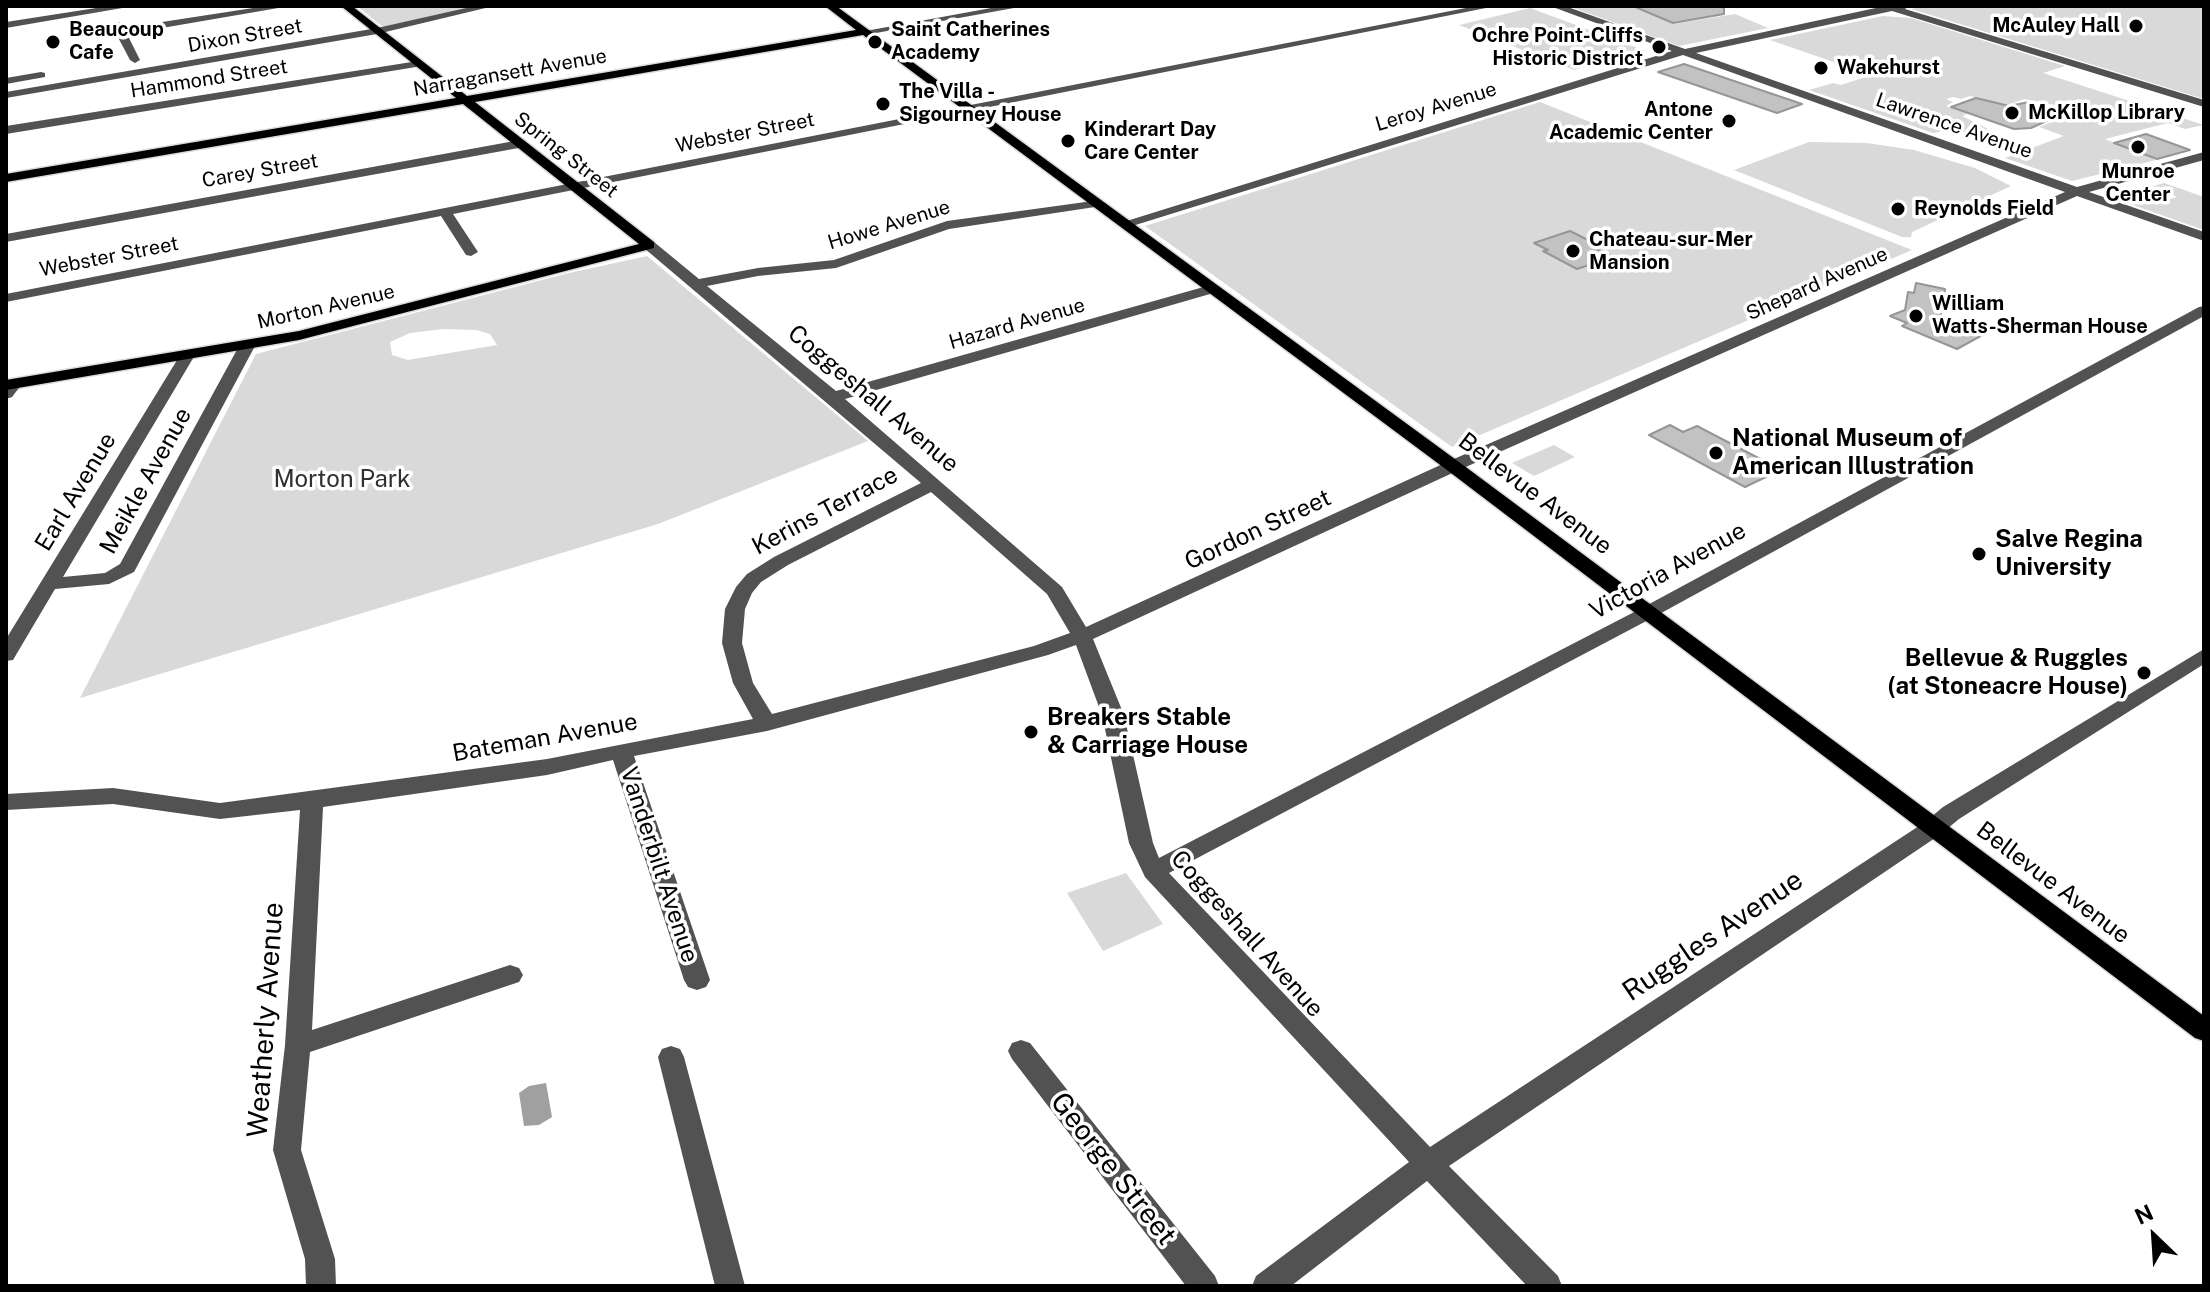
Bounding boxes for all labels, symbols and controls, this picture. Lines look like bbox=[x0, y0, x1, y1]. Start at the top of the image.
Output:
street label: Dixon Street bbox=[186, 14, 304, 58]
place label: McAuley Hall bbox=[1992, 14, 2120, 38]
marker: McAuley Hall bbox=[2127, 17, 2145, 35]
place label: Beaucoup Cafe bbox=[69, 18, 164, 65]
place label: Saint Catherines Academy bbox=[891, 18, 1050, 65]
place label: Ochre Point-Cliffs Historic District bbox=[1472, 24, 1643, 71]
marker: Beaucoup Cafe bbox=[44, 33, 62, 51]
marker: Saint Catherines Academy bbox=[866, 33, 884, 51]
marker: Ochre Point-Cliffs Historic District bbox=[1650, 38, 1668, 56]
street label: Narragansett Avenue bbox=[411, 44, 609, 102]
street label: Hammond Street bbox=[129, 55, 289, 103]
place label: Wakehurst bbox=[1837, 56, 1940, 80]
marker: Wakehurst bbox=[1812, 59, 1830, 77]
street label: Leroy Avenue bbox=[1372, 77, 1500, 137]
place label: The Villa - Sigourney House bbox=[899, 80, 1061, 127]
street label: Lawrence Avenue bbox=[1873, 88, 2035, 164]
marker: The Villa - Sigourney House bbox=[874, 95, 892, 113]
place label: Antone Academic Center bbox=[1549, 98, 1713, 145]
place label: McKillop Library bbox=[2028, 101, 2185, 125]
marker: McKillop Library bbox=[2003, 104, 2021, 122]
street label: Spring Street bbox=[509, 107, 623, 203]
street label: Webster Street bbox=[673, 108, 817, 158]
marker: Antone Academic Center bbox=[1720, 112, 1738, 130]
place label: Kinderart Day Care Center bbox=[1084, 118, 1216, 165]
marker: Kinderart Day Care Center bbox=[1059, 132, 1077, 150]
marker: Munroe Center bbox=[2129, 138, 2147, 156]
street label: Carey Street bbox=[200, 149, 320, 193]
place label: Munroe Center bbox=[2101, 160, 2175, 207]
street label: Howe Avenue bbox=[825, 195, 953, 255]
place label: Reynolds Field bbox=[1914, 197, 2054, 221]
marker: Reynolds Field bbox=[1889, 200, 1907, 218]
place label: Chateau-sur-Mer Mansion bbox=[1589, 228, 1753, 275]
street label: Webster Street bbox=[37, 232, 181, 282]
marker: Chateau-sur-Mer Mansion bbox=[1564, 242, 1582, 260]
street label: Shepard Avenue bbox=[1743, 242, 1891, 326]
street label: Morton Avenue bbox=[255, 280, 397, 334]
place label: William Watts-Sherman House bbox=[1932, 292, 2148, 339]
street label: Hazard Avenue bbox=[946, 293, 1088, 355]
marker: William Watts-Sherman House bbox=[1907, 307, 1925, 325]
street label: Coggeshall Avenue bbox=[782, 319, 964, 479]
street label: Meikle Avenue bbox=[94, 403, 198, 559]
place label: National Museum of American Illustration bbox=[1732, 425, 1974, 481]
street label: Bellevue Avenue bbox=[1453, 427, 1617, 561]
street label: Earl Avenue bbox=[29, 428, 123, 556]
marker: National Museum of American Illustration bbox=[1707, 444, 1725, 462]
street label: Kerins Terrace bbox=[747, 461, 903, 561]
park label: Morton Park bbox=[273, 466, 411, 494]
street label: Gordon Street bbox=[1180, 484, 1336, 576]
street label: Victoria Avenue bbox=[1585, 516, 1751, 626]
place label: Salve Regina University bbox=[1995, 526, 2143, 582]
marker: Salve Regina University bbox=[1970, 545, 1988, 563]
place label: Bellevue & Ruggles (at Stoneacre House) bbox=[1888, 645, 2128, 701]
marker: Bellevue & Ruggles (at Stoneacre House) bbox=[2135, 664, 2153, 682]
place label: Breakers Stable & Carriage House bbox=[1047, 704, 1248, 760]
street label: Bateman Avenue bbox=[450, 708, 640, 768]
marker: Breakers Stable & Carriage House bbox=[1022, 723, 1040, 741]
street label: Vanderbilt Avenue bbox=[614, 764, 704, 966]
street label: Bellevue Avenue bbox=[1971, 816, 2135, 950]
street label: Coggeshall Avenue bbox=[1165, 845, 1329, 1023]
street label: Ruggles Avenue bbox=[1617, 863, 1809, 1009]
street label: Weatherly Avenue bbox=[241, 901, 291, 1139]
street label: George Street bbox=[1043, 1086, 1183, 1252]
north arrow bbox=[2114, 1196, 2194, 1276]
text: N bbox=[2131, 1199, 2157, 1230]

